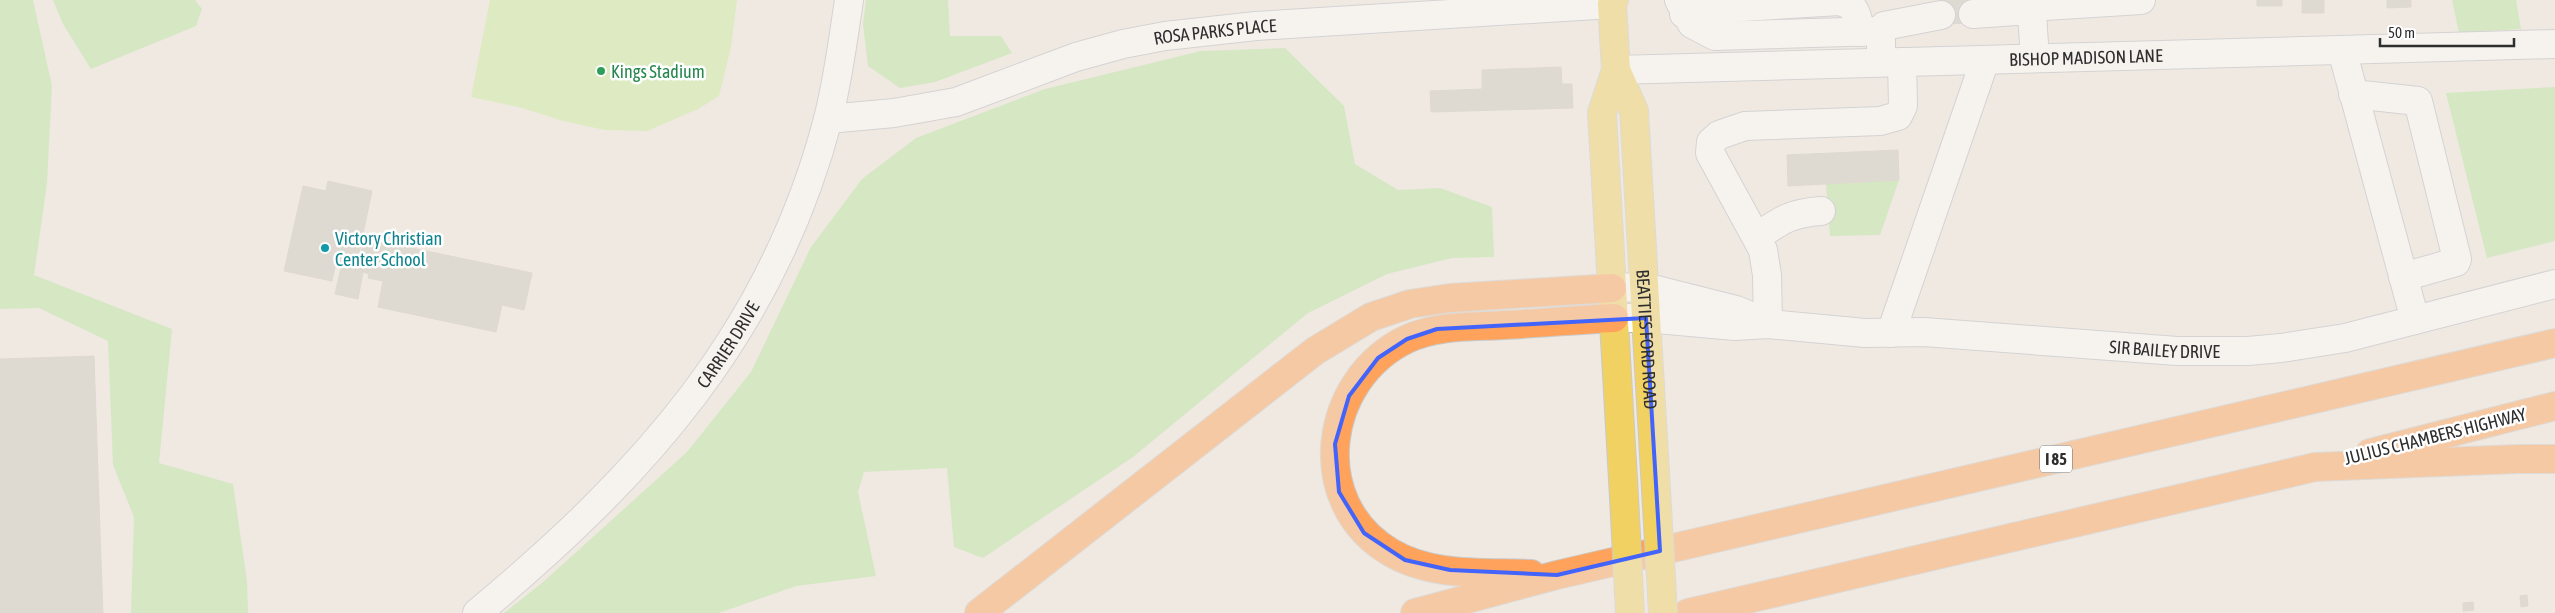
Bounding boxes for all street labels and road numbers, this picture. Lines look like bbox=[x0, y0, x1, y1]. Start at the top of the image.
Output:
street label: ROSA PARKS PLACE bbox=[1152, 14, 1277, 48]
street label: BISHOP MADISON LANE bbox=[2009, 44, 2163, 70]
street label: BEATTIES FORD ROAD bbox=[1633, 269, 1662, 410]
street label: CARRIER DRIVE bbox=[692, 297, 763, 392]
street label: SIR BAILEY DRIVE bbox=[2108, 335, 2220, 362]
street label: JULIUS CHAMBERS HIGHWAY bbox=[2342, 403, 2528, 469]
road number: I 85 bbox=[2040, 446, 2072, 472]

